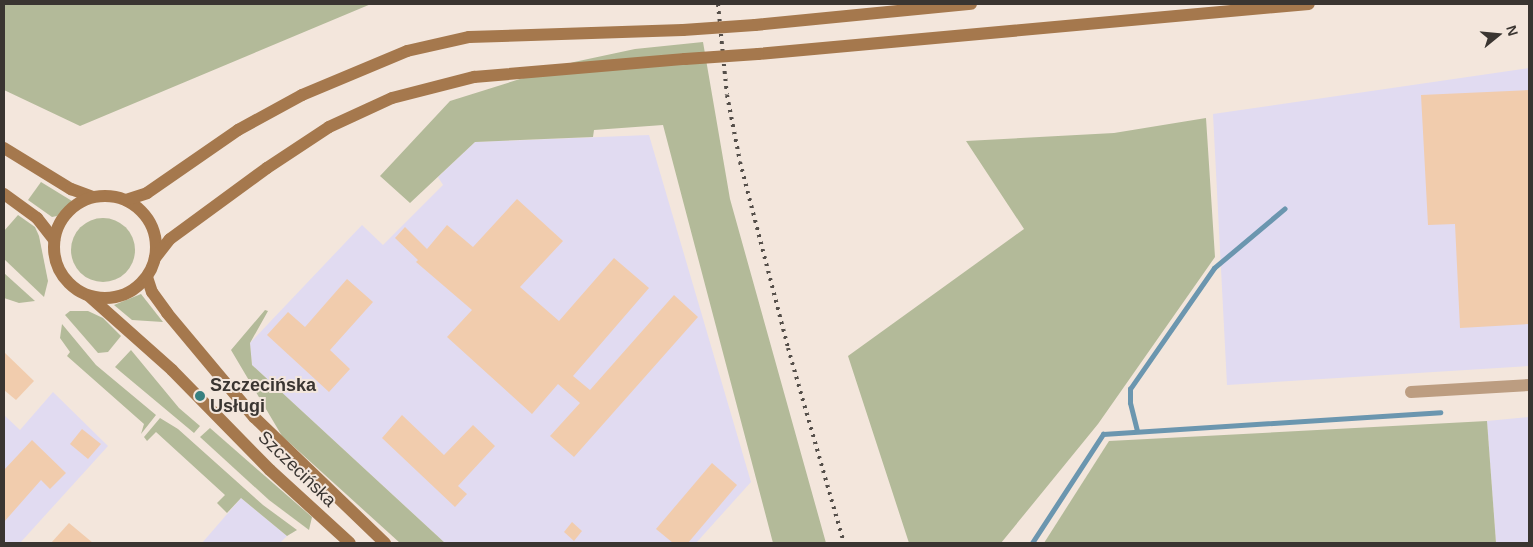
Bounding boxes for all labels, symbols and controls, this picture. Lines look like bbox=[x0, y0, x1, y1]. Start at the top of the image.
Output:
north arrow bbox=[1473, 10, 1523, 60]
text: N bbox=[1503, 23, 1521, 38]
place label: Szczecińska Usługi bbox=[210, 375, 316, 418]
marker: Szczecińska Usługi bbox=[194, 390, 206, 402]
street label: Szczecińska bbox=[254, 426, 340, 512]

